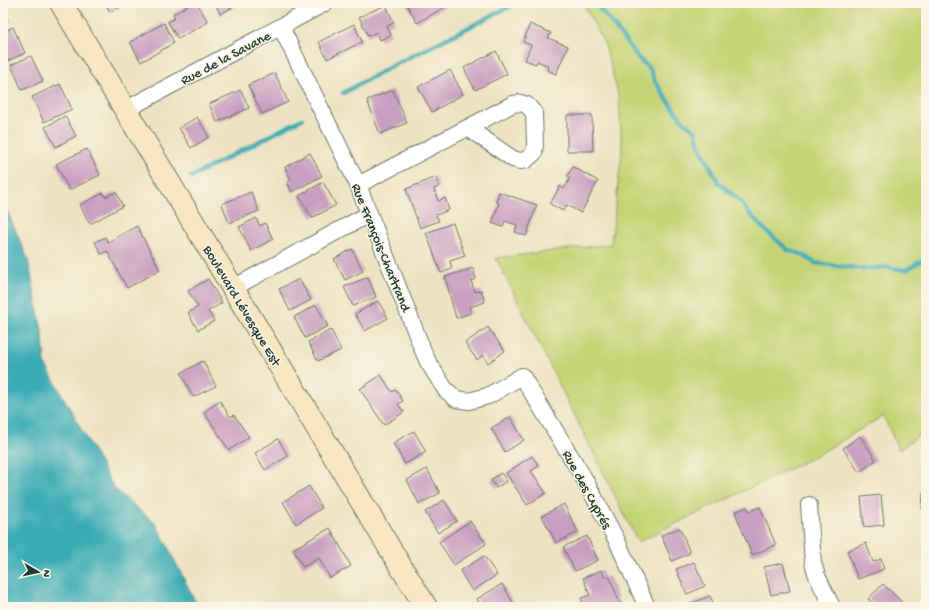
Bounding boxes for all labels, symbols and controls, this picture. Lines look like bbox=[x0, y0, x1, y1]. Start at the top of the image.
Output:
street label: Rue de la Savane bbox=[178, 28, 275, 90]
street label: Rue François-Chartrand bbox=[346, 181, 414, 316]
street label: Boulevard Lévesque Est bbox=[198, 242, 284, 371]
street label: Rue des Cyprés bbox=[557, 448, 615, 533]
north arrow bbox=[18, 552, 58, 592]
text: N bbox=[39, 569, 52, 578]

